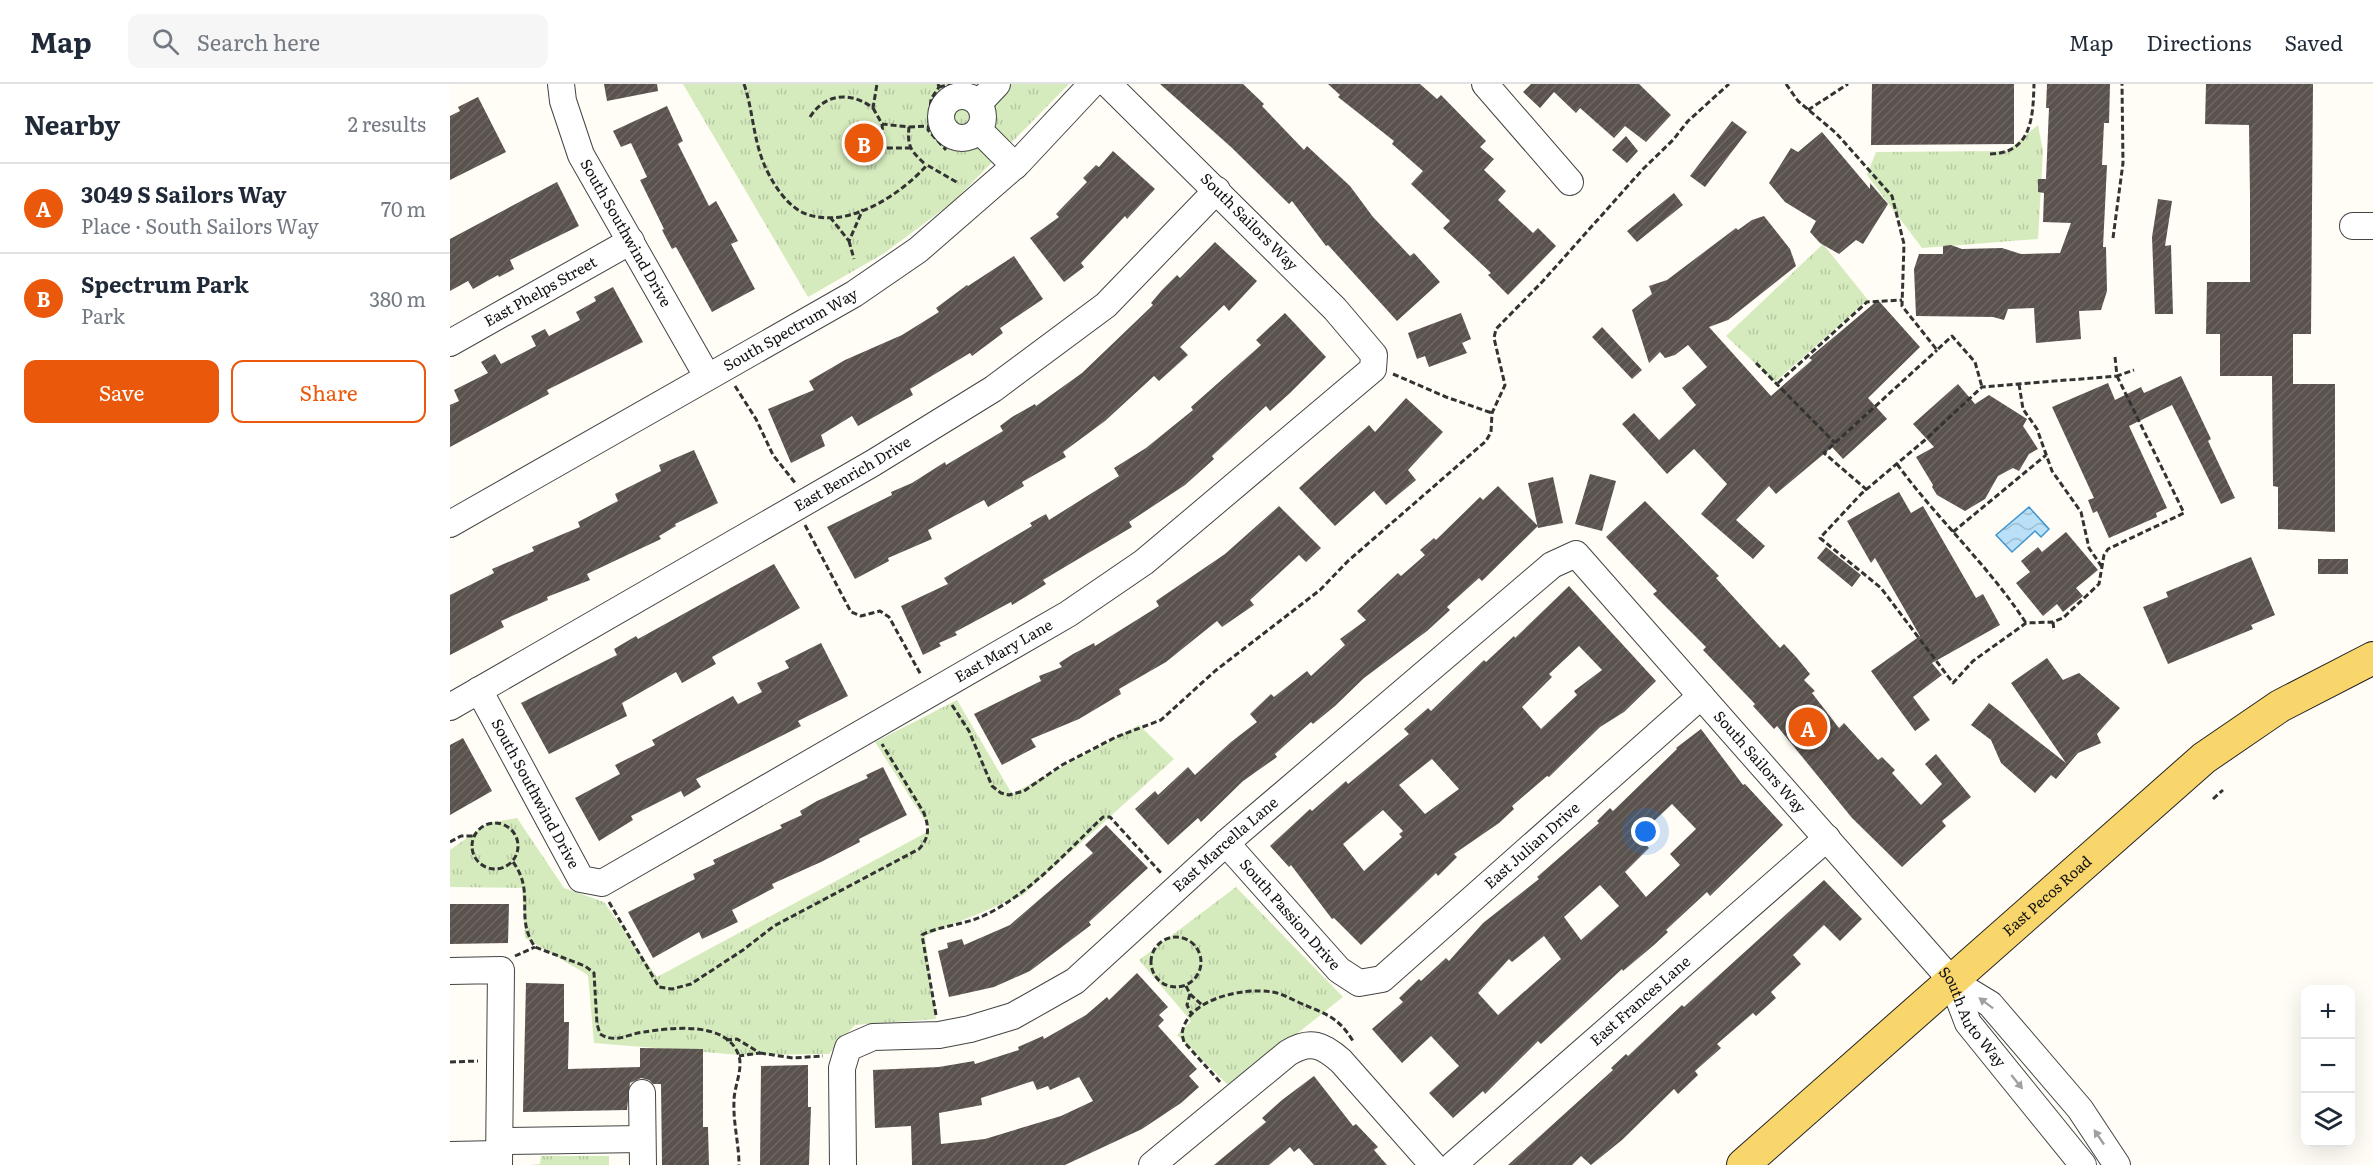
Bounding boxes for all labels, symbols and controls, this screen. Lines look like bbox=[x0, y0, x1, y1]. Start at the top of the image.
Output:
search box bbox=[128, 14, 548, 68]
text: Map bbox=[30, 20, 92, 62]
icon: search bbox=[149, 25, 182, 58]
text: Search here bbox=[197, 25, 320, 58]
text: Map bbox=[2069, 26, 2114, 57]
text: Directions bbox=[2147, 26, 2252, 57]
text: Saved bbox=[2285, 26, 2343, 57]
text: Nearby bbox=[24, 104, 120, 143]
text: 2 results bbox=[348, 108, 426, 138]
pin: B bbox=[844, 120, 884, 166]
street label: South Southwind Drive bbox=[575, 154, 678, 311]
street label: South Sailors Way bbox=[1196, 167, 1304, 275]
text: 3049 S Sailors Way bbox=[81, 177, 286, 210]
text: A bbox=[36, 193, 51, 223]
text: 70 m bbox=[381, 193, 426, 223]
text: Place · South Sailors Way bbox=[81, 210, 319, 240]
street label: East Phelps Street bbox=[479, 250, 601, 332]
text: Spectrum Park bbox=[81, 267, 249, 300]
street label: South Spectrum Way bbox=[718, 281, 862, 376]
text: B bbox=[37, 283, 50, 313]
text: 380 m bbox=[369, 283, 426, 313]
text: Park bbox=[81, 300, 125, 330]
button: Save bbox=[24, 360, 219, 423]
button: Share bbox=[231, 360, 426, 423]
street label: East Benrich Drive bbox=[789, 429, 915, 516]
street label: East Mary Lane bbox=[950, 612, 1056, 687]
pin: A bbox=[1788, 704, 1828, 750]
street label: South Sailors Way bbox=[1709, 705, 1813, 818]
street label: South Southwind Drive bbox=[486, 714, 586, 872]
street label: East Marcella Lane bbox=[1167, 790, 1283, 897]
street label: East Julian Drive bbox=[1478, 796, 1584, 893]
your location bbox=[1631, 817, 1660, 846]
street label: East Pecos Road bbox=[1997, 849, 2096, 941]
street label: South Passion Drive bbox=[1235, 853, 1347, 975]
street label: East Frances Lane bbox=[1584, 949, 1695, 1050]
street label: South Auto Way bbox=[1934, 960, 2013, 1072]
map controls bbox=[2301, 985, 2355, 1147]
button: + bbox=[2301, 985, 2355, 1039]
one-way arrow bbox=[1978, 996, 1994, 1009]
button: − bbox=[2301, 1039, 2355, 1093]
one-way arrow bbox=[2010, 1074, 2023, 1090]
button: layers bbox=[2301, 1093, 2355, 1147]
one-way arrow bbox=[2093, 1129, 2105, 1145]

